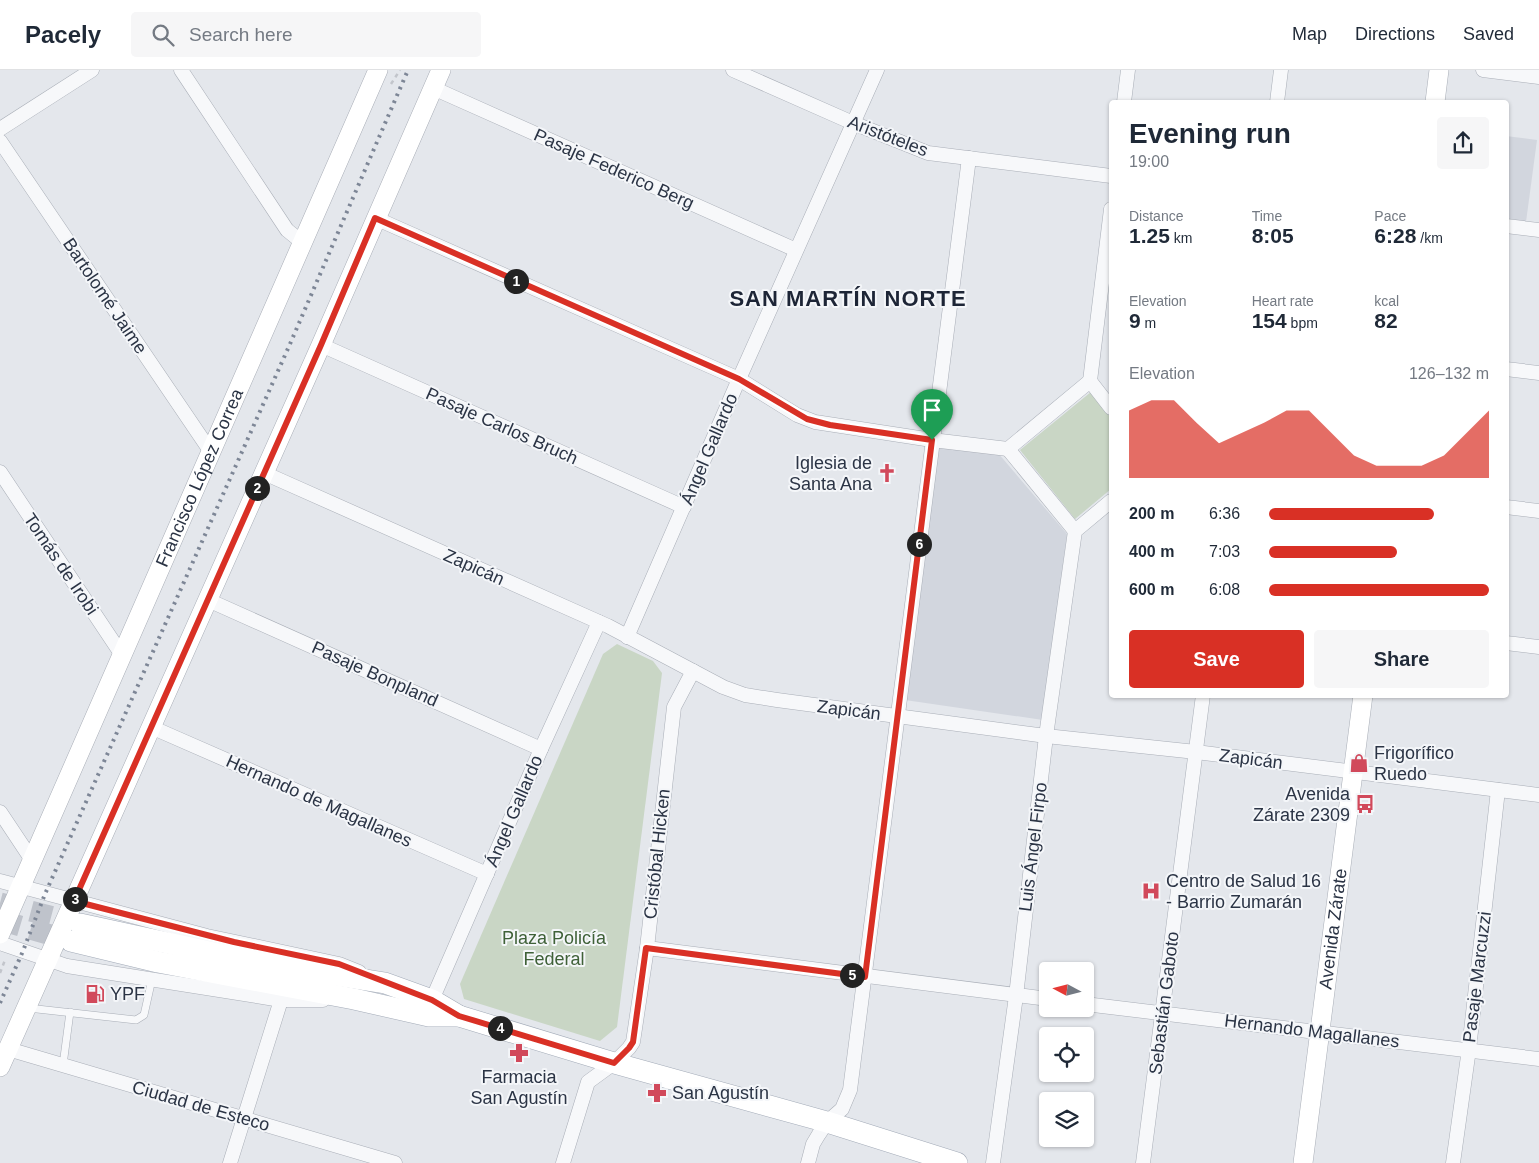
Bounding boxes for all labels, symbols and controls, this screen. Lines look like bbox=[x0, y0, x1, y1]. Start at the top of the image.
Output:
search box bbox=[131, 12, 481, 57]
text: Pacely bbox=[25, 21, 101, 48]
icon: search bbox=[149, 21, 177, 49]
text: Search here bbox=[189, 24, 293, 45]
text: Map bbox=[1292, 24, 1327, 44]
text: Directions bbox=[1355, 24, 1435, 44]
text: Saved bbox=[1463, 24, 1514, 44]
street label: Aristóteles bbox=[845, 112, 931, 160]
button: share bbox=[1437, 117, 1489, 169]
text: Evening run bbox=[1129, 118, 1291, 149]
street label: Pasaje Federico Berg bbox=[531, 125, 697, 213]
text: 19:00 bbox=[1129, 153, 1169, 170]
text: Distance bbox=[1129, 208, 1183, 224]
text: Time bbox=[1252, 208, 1282, 224]
text: Pace bbox=[1374, 208, 1406, 224]
text: 1.25 bbox=[1129, 224, 1170, 247]
text: 8:05 bbox=[1252, 224, 1294, 247]
text: 6:28 bbox=[1374, 224, 1416, 247]
text: km bbox=[1170, 230, 1192, 246]
text: /km bbox=[1416, 230, 1443, 246]
street label: Bartolomé Jaime bbox=[59, 234, 151, 358]
pin: 1 bbox=[504, 268, 528, 294]
text: 1 bbox=[513, 273, 520, 289]
district label: SAN MARTÍN NORTE bbox=[729, 286, 967, 311]
text: Elevation bbox=[1129, 293, 1187, 309]
text: Heart rate bbox=[1252, 293, 1314, 309]
text: kcal bbox=[1374, 293, 1399, 309]
text: 9 bbox=[1129, 309, 1141, 332]
text: 154 bbox=[1252, 309, 1287, 332]
text: 82 bbox=[1374, 309, 1398, 332]
text: m bbox=[1141, 315, 1156, 331]
text: bpm bbox=[1287, 315, 1318, 331]
text: Elevation bbox=[1129, 365, 1195, 382]
text: 126–132 m bbox=[1409, 365, 1489, 382]
street label: Pasaje Carlos Bruch bbox=[423, 383, 581, 469]
street label: Francisco López Correa bbox=[152, 385, 248, 570]
pin bbox=[911, 389, 953, 440]
street label: Ángel Gallardo bbox=[677, 390, 741, 508]
icon: arrive bbox=[918, 396, 946, 424]
place label: Iglesia de Santa Ana bbox=[789, 453, 873, 494]
church icon: Iglesia de Santa Ana bbox=[876, 462, 898, 484]
pin: 2 bbox=[244, 476, 270, 500]
text: 2 bbox=[254, 480, 261, 496]
text: 200 m bbox=[1129, 505, 1174, 522]
text: 6:36 bbox=[1209, 505, 1240, 522]
street label: Tomás de Irobi bbox=[20, 509, 102, 619]
pin: 6 bbox=[906, 532, 932, 556]
text: 6 bbox=[916, 536, 923, 552]
text: 400 m bbox=[1129, 543, 1174, 560]
text: 7:03 bbox=[1209, 543, 1240, 560]
street label: Zapicán bbox=[441, 545, 507, 589]
text: 600 m bbox=[1129, 581, 1174, 598]
text: 6:08 bbox=[1209, 581, 1240, 598]
button: Save bbox=[1129, 630, 1304, 688]
button: Share bbox=[1314, 630, 1489, 688]
street label: Pasaje Bonpland bbox=[309, 637, 441, 711]
street label: Zapicán bbox=[816, 696, 882, 724]
place label: Frigorífico Ruedo bbox=[1374, 743, 1454, 784]
street label: Zapicán bbox=[1218, 745, 1284, 773]
street label: Hernando de Magallanes bbox=[223, 751, 415, 851]
street label: Ángel Gallardo bbox=[482, 752, 546, 870]
shop icon: Frigorífico Ruedo bbox=[1348, 752, 1370, 774]
street label: Luis Ángel Firpo bbox=[1015, 781, 1051, 913]
place label: Avenida Zárate 2309 bbox=[1253, 784, 1351, 825]
street label: Cristóbal Hicken bbox=[640, 788, 674, 920]
bus stop icon: Avenida Zárate 2309 bbox=[1354, 793, 1376, 815]
street label: Avenida Zárate bbox=[1315, 867, 1351, 991]
place label: Centro de Salud 16 - Barrio Zumarán bbox=[1166, 871, 1321, 912]
hospital icon: Centro de Salud 16 - Barrio Zumarán bbox=[1140, 880, 1162, 902]
pin: 3 bbox=[62, 886, 88, 912]
text: 3 bbox=[72, 891, 79, 907]
street label: Pasaje Marcuzzi bbox=[1459, 910, 1495, 1044]
park label: Plaza Policía Federal bbox=[502, 928, 607, 969]
street label: Sebastián Gaboto bbox=[1145, 930, 1183, 1076]
pin: 5 bbox=[840, 962, 864, 988]
north arrow bbox=[1039, 962, 1094, 1018]
map controls bbox=[1039, 962, 1094, 1147]
text: 5 bbox=[849, 967, 856, 983]
fuel station icon: YPF bbox=[84, 983, 106, 1005]
place label: YPF bbox=[110, 984, 145, 1004]
street label: Hernando Magallanes bbox=[1223, 1010, 1401, 1052]
pin: 4 bbox=[488, 1016, 512, 1040]
text: 4 bbox=[497, 1020, 504, 1036]
button: locate bbox=[1039, 1027, 1094, 1082]
pharmacy icon: Farmacia San Agustín bbox=[508, 1042, 530, 1064]
place label: Farmacia San Agustín bbox=[470, 1067, 568, 1108]
street label: Ciudad de Esteco bbox=[130, 1077, 272, 1135]
pharmacy icon: San Agustín bbox=[646, 1082, 668, 1104]
place label: San Agustín bbox=[672, 1083, 769, 1103]
button: layers bbox=[1039, 1092, 1094, 1147]

